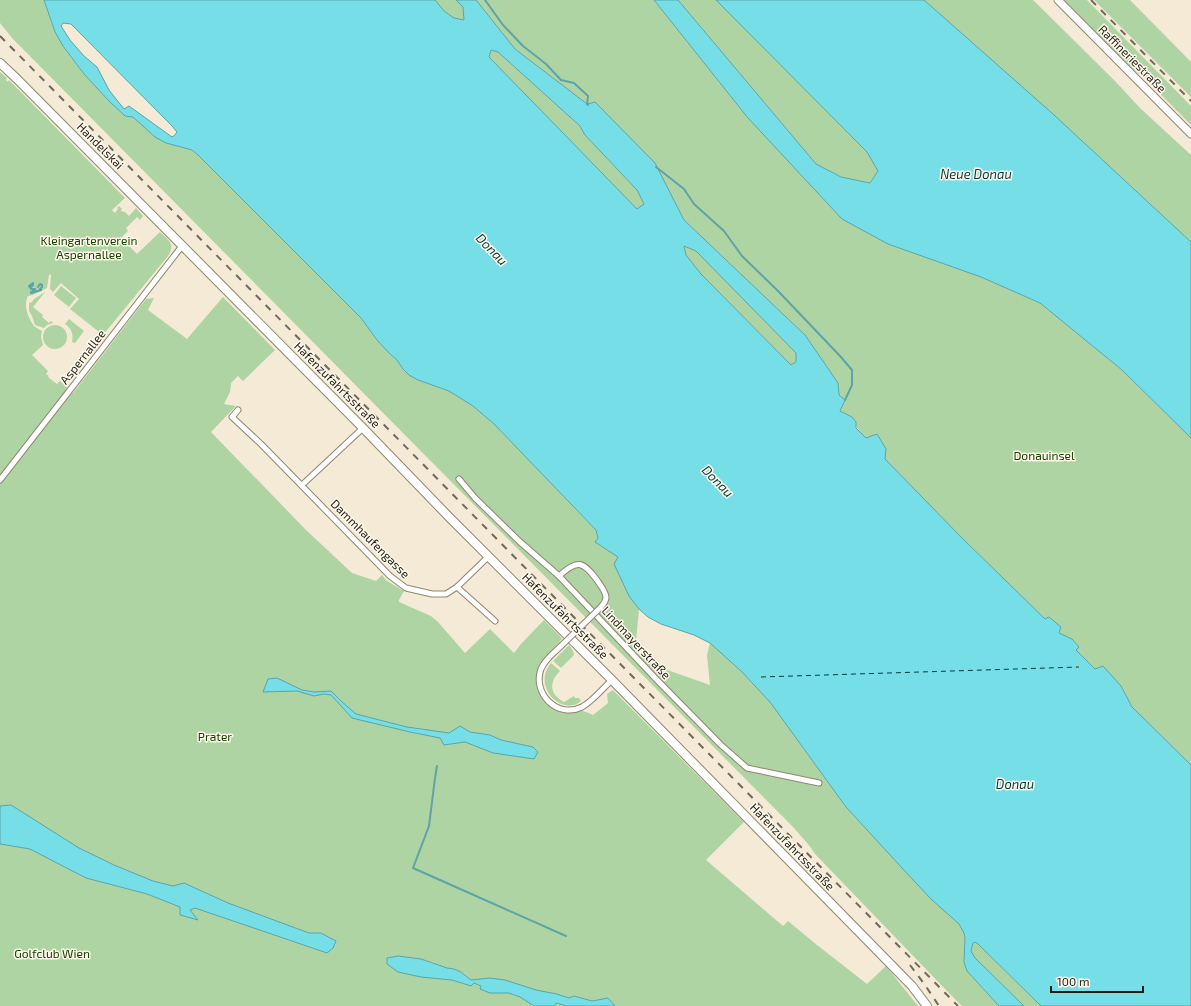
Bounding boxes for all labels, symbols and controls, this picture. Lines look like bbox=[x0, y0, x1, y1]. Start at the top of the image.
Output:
street label: Raffineriestraße bbox=[1096, 22, 1169, 95]
street label: Handelskai bbox=[74, 119, 127, 172]
water label: Neue Donau bbox=[940, 166, 1012, 182]
water label: Donau bbox=[473, 230, 511, 268]
park label: Kleingartenverein Aspernallee bbox=[41, 233, 137, 261]
street label: Aspernallee bbox=[57, 326, 108, 386]
street label: Hafenzufahrtsstraße bbox=[292, 338, 384, 430]
park label: Donauinsel bbox=[1013, 448, 1075, 462]
water label: Donau bbox=[699, 462, 737, 500]
street label: Dammhaufengasse bbox=[328, 496, 413, 581]
street label: Hafenzufahrtsstraße bbox=[520, 569, 612, 661]
street label: Lindmayerstraße bbox=[599, 603, 674, 682]
park label: Prater bbox=[198, 729, 232, 743]
water label: Donau bbox=[996, 776, 1034, 792]
street label: Hafenzufahrtsstraße bbox=[748, 800, 838, 893]
park label: Golfclub Wien bbox=[14, 946, 90, 960]
scale bar bbox=[1051, 968, 1143, 994]
text: 100 m bbox=[1057, 974, 1089, 988]

